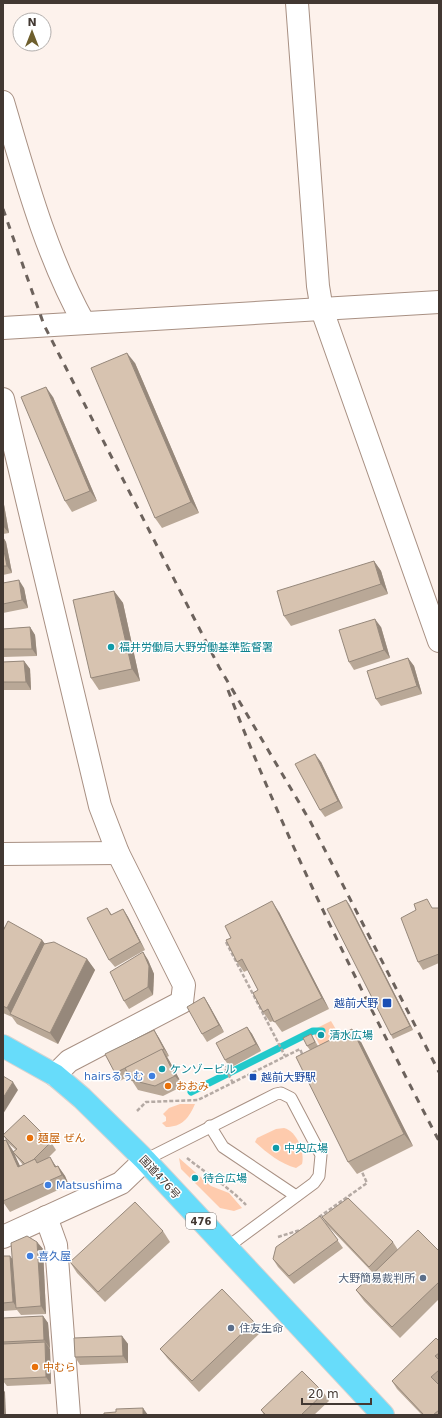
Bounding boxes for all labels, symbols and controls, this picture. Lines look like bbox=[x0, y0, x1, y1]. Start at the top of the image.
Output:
north arrow bbox=[12, 12, 52, 52]
text: N bbox=[27, 16, 37, 29]
place label: 福井労働局大野労働基準監督署 bbox=[119, 641, 273, 654]
marker: 福井労働局大野労働基準監督署 bbox=[106, 642, 116, 652]
place label: 越前大野 bbox=[334, 997, 378, 1010]
marker: 越前大野 bbox=[381, 997, 393, 1009]
place label: 清水広場 bbox=[329, 1029, 373, 1042]
marker: 清水広場 bbox=[316, 1030, 326, 1040]
place label: ケンゾービル bbox=[170, 1063, 236, 1076]
marker: ケンゾービル bbox=[157, 1064, 167, 1074]
place label: hairsるぅむ bbox=[84, 1070, 144, 1083]
marker: hairsるぅむ bbox=[147, 1071, 157, 1081]
place label: 越前大野駅 bbox=[261, 1071, 316, 1084]
marker: 越前大野駅 bbox=[248, 1072, 258, 1082]
place label: おおみ bbox=[176, 1080, 209, 1093]
marker: おおみ bbox=[163, 1081, 173, 1091]
place label: 麺屋 ぜん bbox=[38, 1132, 86, 1145]
marker: 麺屋 ぜん bbox=[25, 1133, 35, 1143]
place label: 中央広場 bbox=[284, 1142, 328, 1155]
marker: 中央広場 bbox=[271, 1143, 281, 1153]
street label: 国道476号 bbox=[136, 1153, 183, 1202]
place label: 待合広場 bbox=[203, 1172, 247, 1185]
marker: 待合広場 bbox=[190, 1173, 200, 1183]
place label: Matsushima bbox=[56, 1179, 122, 1192]
marker: Matsushima bbox=[43, 1180, 53, 1190]
road number: 476 bbox=[186, 1213, 216, 1229]
place label: 喜久屋 bbox=[38, 1250, 71, 1263]
marker: 喜久屋 bbox=[25, 1251, 35, 1261]
place label: 大野簡易裁判所 bbox=[338, 1272, 416, 1285]
marker: 大野簡易裁判所 bbox=[418, 1273, 428, 1283]
place label: 住友生命 bbox=[239, 1322, 283, 1335]
marker: 住友生命 bbox=[226, 1323, 236, 1333]
place label: 中むら bbox=[43, 1361, 76, 1374]
marker: 中むら bbox=[30, 1362, 40, 1372]
scale bar bbox=[302, 1380, 371, 1406]
text: 20 m bbox=[308, 1387, 339, 1401]

